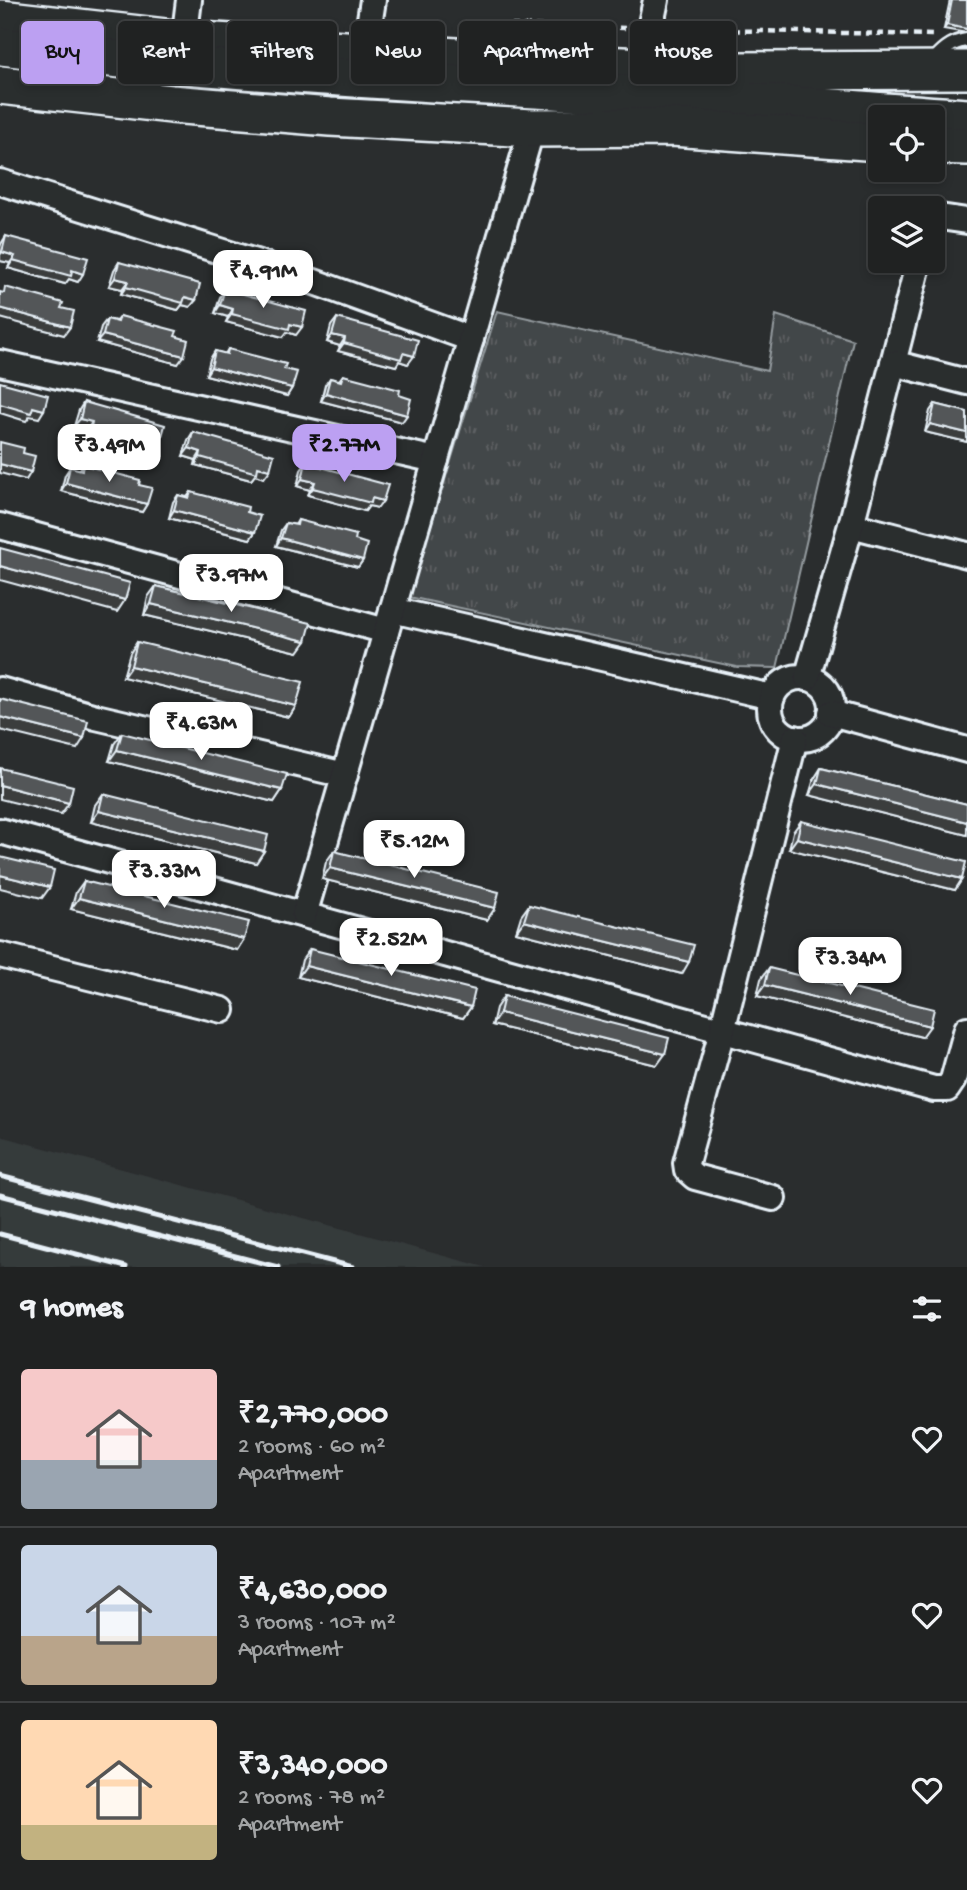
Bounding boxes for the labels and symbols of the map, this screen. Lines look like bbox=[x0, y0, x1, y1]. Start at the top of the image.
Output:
pin: ₹4.91M bbox=[206, 250, 320, 310]
pin: ₹3.49M bbox=[52, 424, 166, 484]
pin: ₹2.77M bbox=[287, 424, 401, 484]
pin: ₹3.97M bbox=[174, 554, 288, 614]
pin: ₹4.63M bbox=[144, 702, 258, 762]
pin: ₹5.12M bbox=[357, 820, 471, 880]
pin: ₹3.33M bbox=[107, 850, 221, 910]
pin: ₹2.52M bbox=[334, 918, 448, 978]
pin: ₹3.34M bbox=[793, 937, 907, 997]

